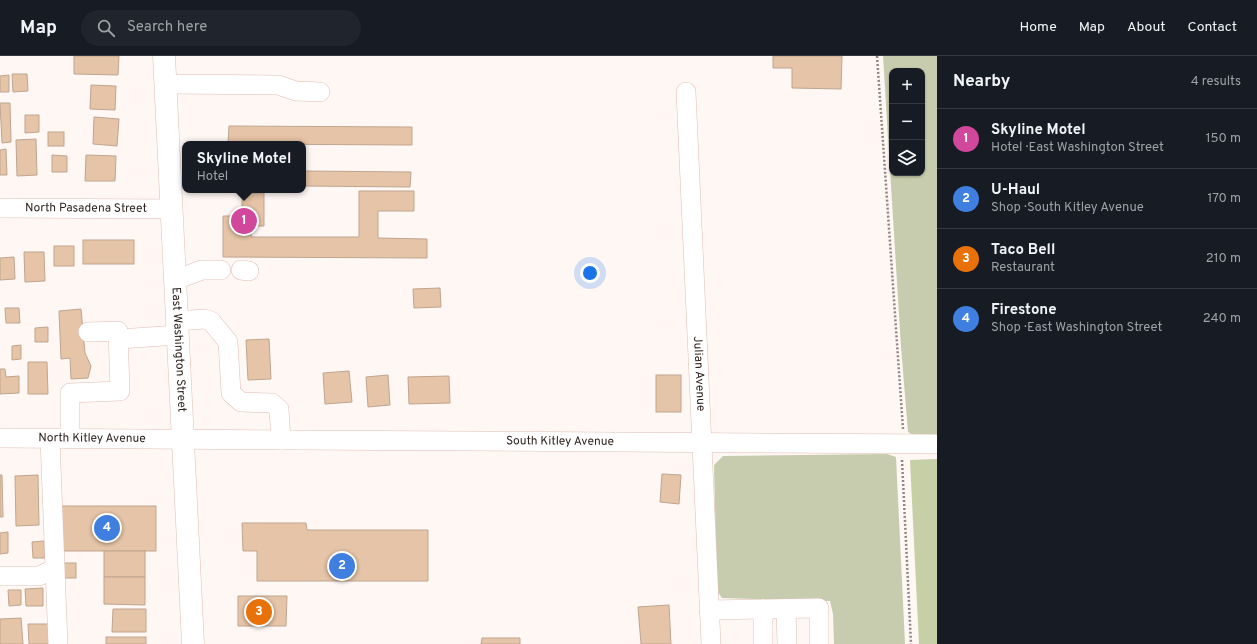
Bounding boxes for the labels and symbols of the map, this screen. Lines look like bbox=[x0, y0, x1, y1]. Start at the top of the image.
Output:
street label: North Pasadena Street bbox=[25, 200, 147, 217]
pin: 1 bbox=[231, 206, 257, 236]
your location bbox=[580, 263, 600, 283]
street label: East Washington Street bbox=[167, 287, 190, 413]
street label: Julian Avenue bbox=[689, 336, 708, 412]
street label: North Kitley Avenue bbox=[38, 430, 146, 447]
street label: South Kitley Avenue bbox=[506, 433, 614, 450]
pin: 4 bbox=[94, 513, 120, 543]
pin: 2 bbox=[329, 551, 355, 581]
pin: 3 bbox=[246, 597, 272, 627]

